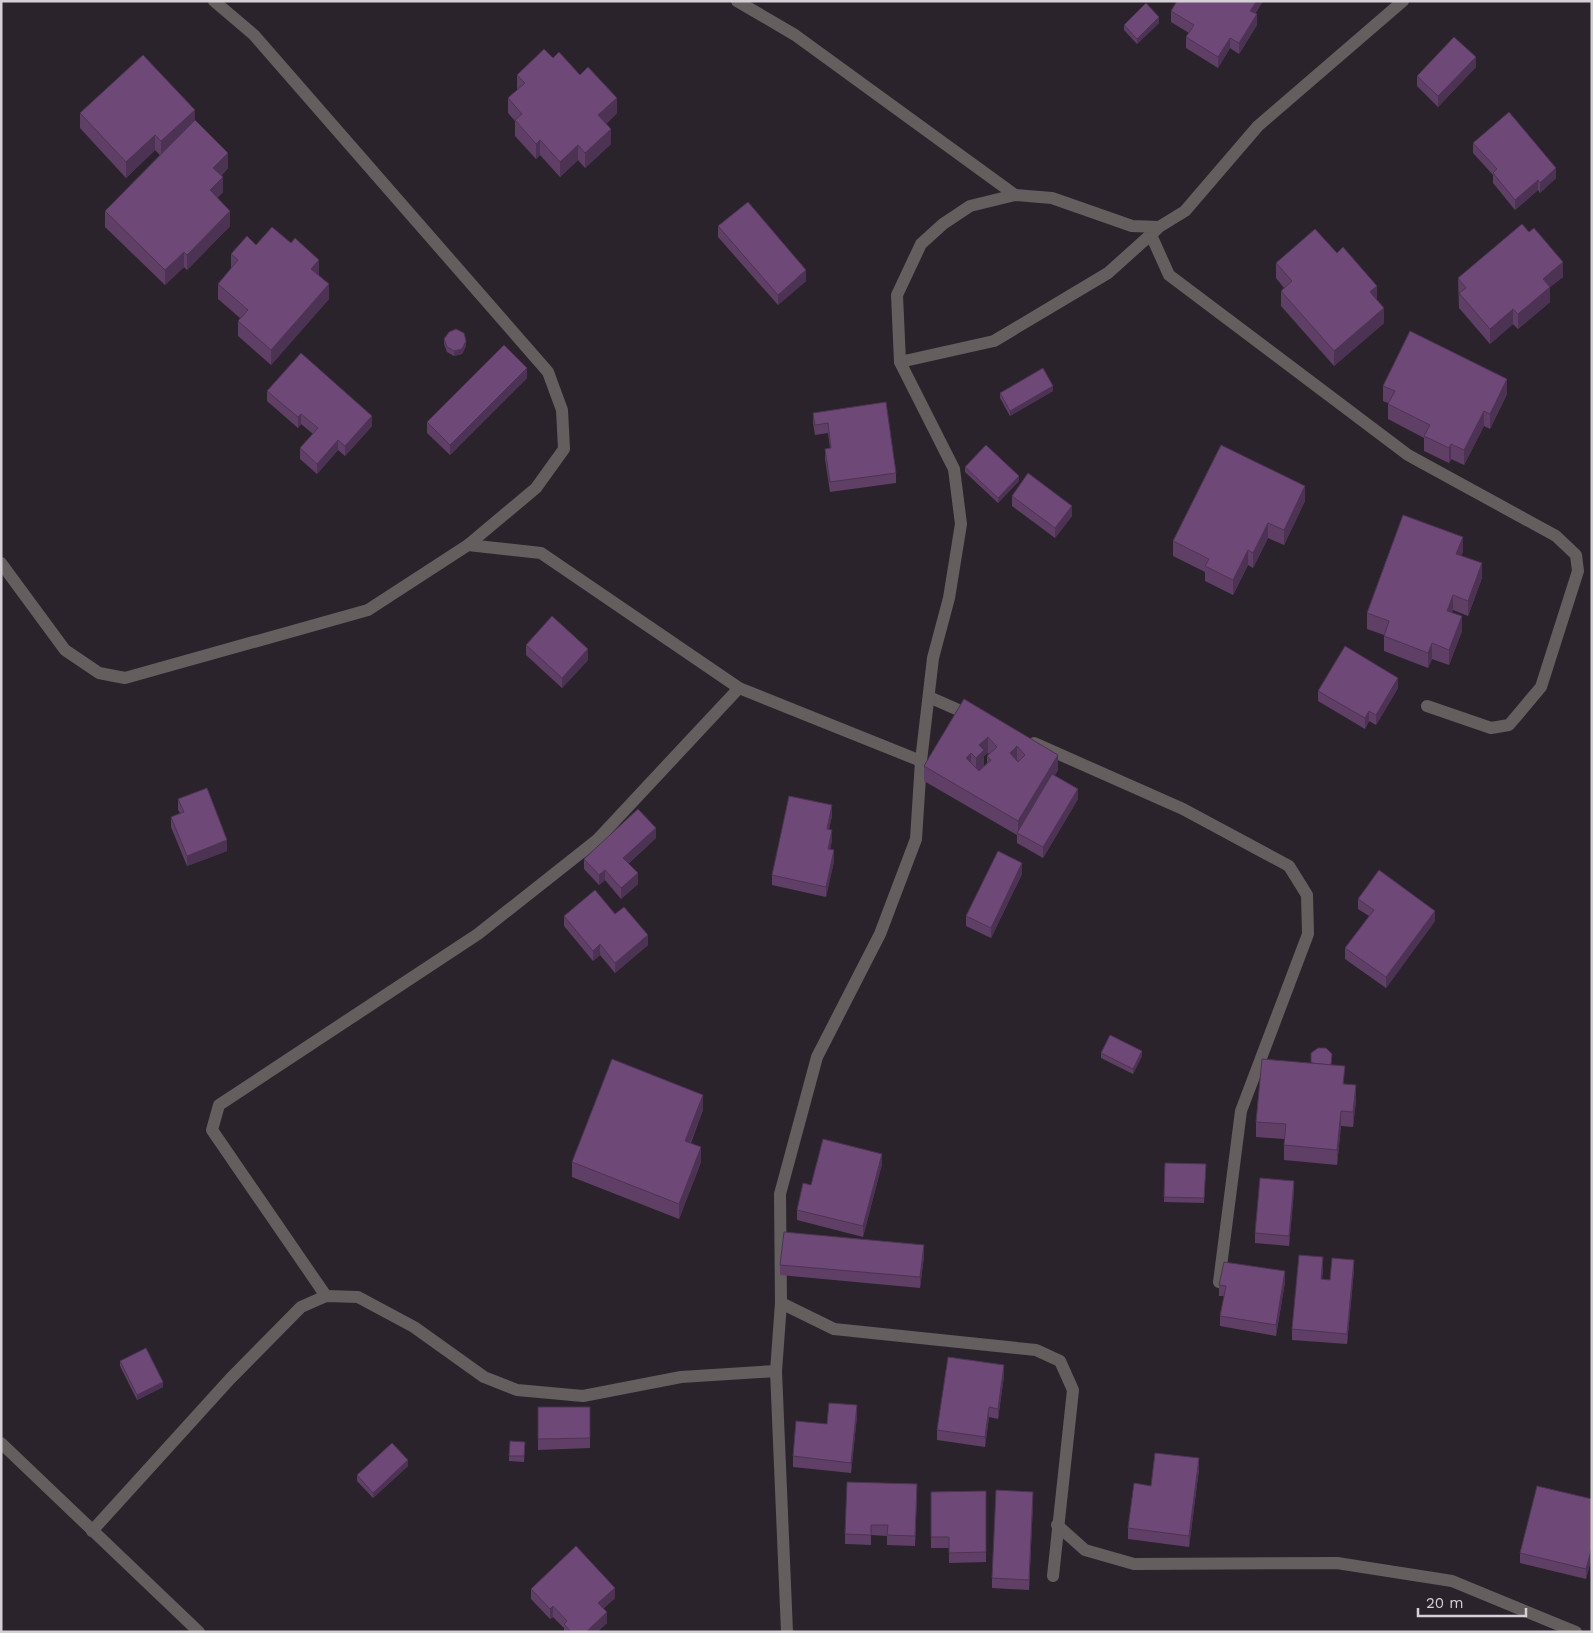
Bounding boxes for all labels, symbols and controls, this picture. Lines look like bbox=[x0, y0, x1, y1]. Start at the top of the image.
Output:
scale bar bbox=[1418, 1586, 1526, 1618]
text: 20 m bbox=[1426, 1594, 1464, 1612]

